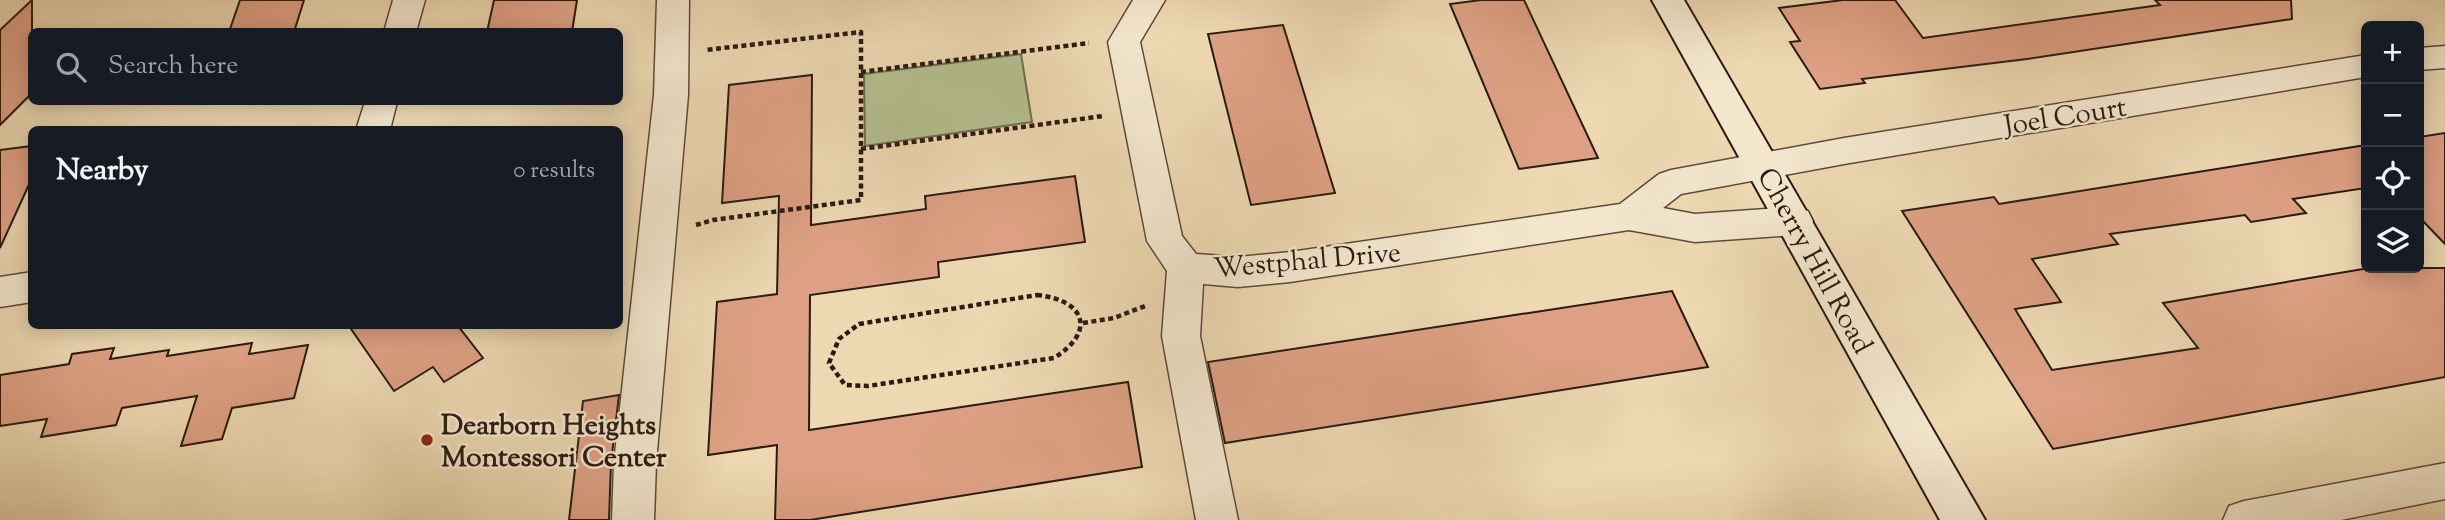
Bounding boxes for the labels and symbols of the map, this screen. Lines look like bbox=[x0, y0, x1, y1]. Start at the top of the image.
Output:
street label: Joel Court bbox=[1999, 88, 2130, 148]
street label: Cherry Hill Road bbox=[1746, 161, 1881, 362]
street label: Westphal Drive bbox=[1212, 234, 1403, 290]
place label: Dearborn Heights Montessori Center bbox=[441, 407, 667, 479]
marker: Dearborn Heights Montessori Center bbox=[419, 432, 435, 448]

